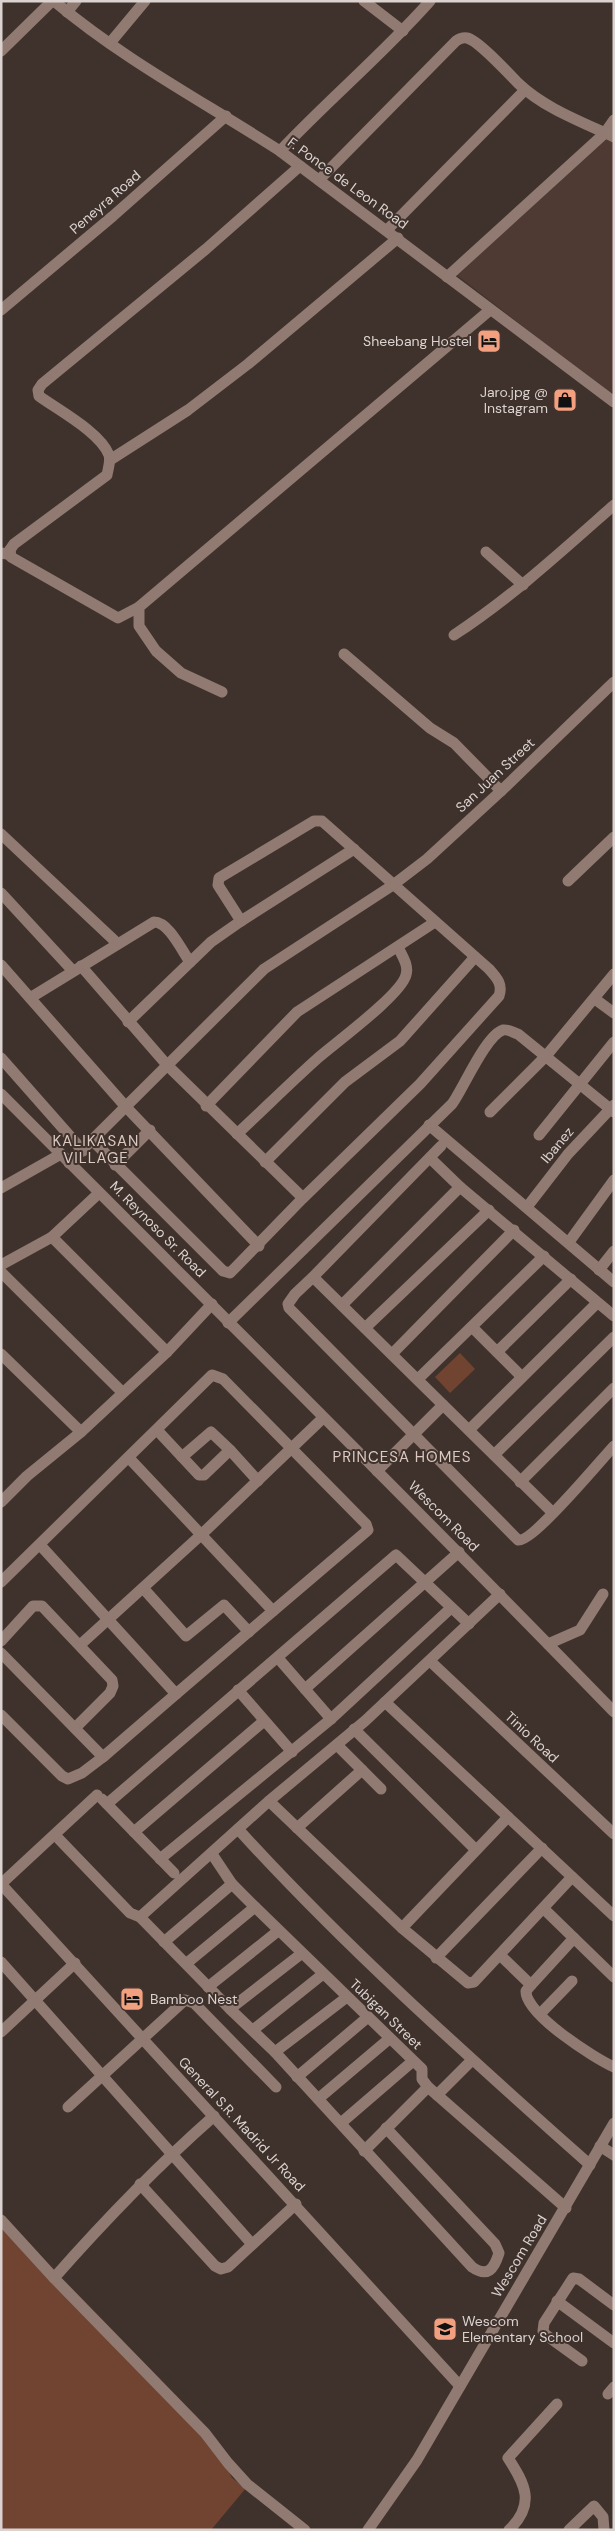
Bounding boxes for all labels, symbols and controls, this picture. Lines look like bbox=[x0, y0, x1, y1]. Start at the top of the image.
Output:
street label: F. Ponce de Leon Road bbox=[284, 133, 412, 233]
street label: Peneyra Road bbox=[66, 166, 144, 238]
hotel icon: Sheebang Hostel bbox=[476, 328, 502, 354]
place label: Sheebang Hostel bbox=[363, 332, 472, 350]
place label: Jaro.jpg @ Instagram bbox=[480, 383, 548, 417]
shop icon: Jaro.jpg @ Instagram bbox=[552, 387, 578, 413]
street label: San Juan Street bbox=[452, 734, 538, 816]
street label: Ibanez bbox=[537, 1123, 577, 1167]
district label: KALIKASAN VILLAGE bbox=[53, 1131, 139, 1168]
street label: M. Reynoso Sr. Road bbox=[106, 1177, 210, 1281]
district label: PRINCESA HOMES bbox=[333, 1447, 471, 1467]
street label: Wescom Road bbox=[405, 1477, 483, 1555]
street label: Tinio Road bbox=[501, 1707, 563, 1767]
street label: Tubigan Street bbox=[346, 1975, 426, 2053]
hotel icon: Bamboo Nest bbox=[119, 1986, 145, 2012]
place label: Bamboo Nest bbox=[150, 1990, 237, 2008]
street label: General S.R. Madrid Jr Road bbox=[175, 2053, 309, 2195]
street label: Wescom Road bbox=[487, 2212, 551, 2300]
place label: Wescom Elementary School bbox=[462, 2312, 583, 2346]
school or university icon: Wescom Elementary School bbox=[432, 2316, 458, 2342]

